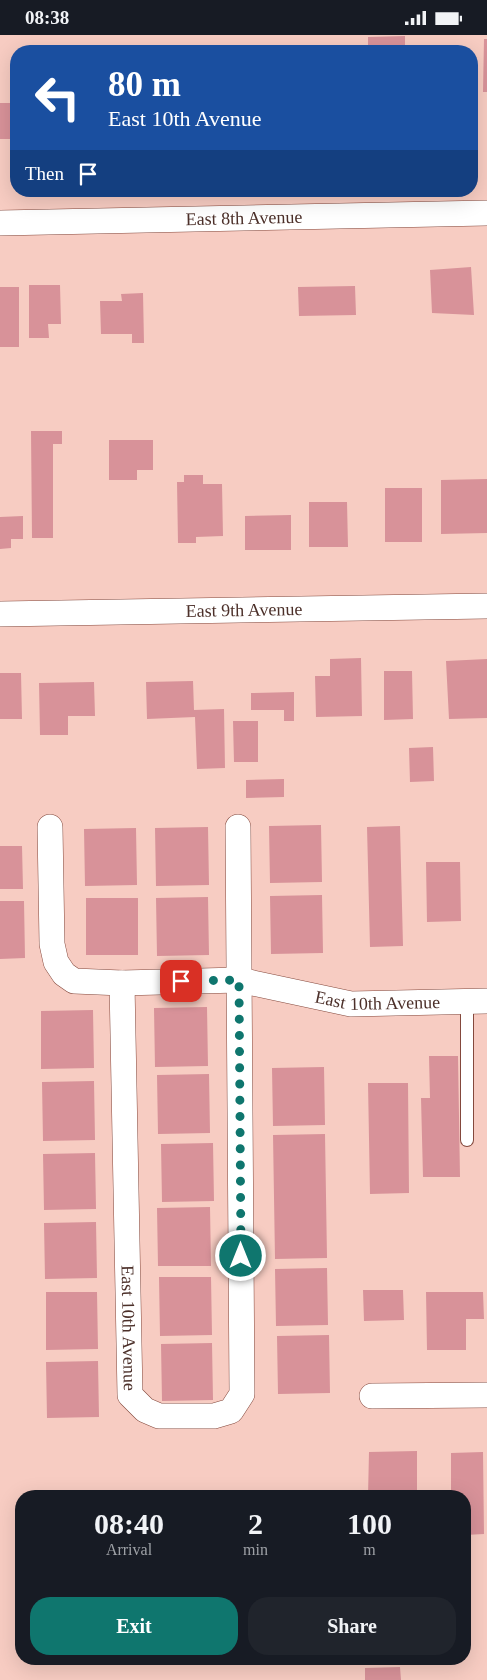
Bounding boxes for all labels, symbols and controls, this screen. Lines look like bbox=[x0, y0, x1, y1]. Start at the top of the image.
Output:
text: 08:38 bbox=[25, 7, 69, 28]
icon: left bbox=[25, 65, 90, 130]
text: 80 m bbox=[108, 65, 181, 104]
text: East 10th Avenue bbox=[108, 106, 262, 131]
icon: arrive bbox=[74, 160, 102, 188]
text: Then bbox=[25, 163, 64, 184]
street label: East 8th Avenue bbox=[185, 207, 303, 229]
street label: East 9th Avenue bbox=[185, 599, 302, 621]
pin bbox=[160, 960, 202, 1002]
icon: arrive bbox=[167, 967, 195, 995]
street label: East 10th Avenue bbox=[313, 987, 440, 1014]
position arrow bbox=[214, 1229, 266, 1281]
street label: East 10th Avenue bbox=[117, 1265, 140, 1391]
text: 08:40 bbox=[94, 1507, 164, 1540]
text: 2 bbox=[248, 1507, 263, 1540]
text: 100 bbox=[347, 1507, 392, 1540]
text: Arrival bbox=[106, 1541, 152, 1558]
text: min bbox=[243, 1541, 268, 1558]
text: m bbox=[363, 1541, 376, 1558]
button: Exit bbox=[30, 1597, 238, 1655]
button: Share bbox=[248, 1597, 456, 1655]

